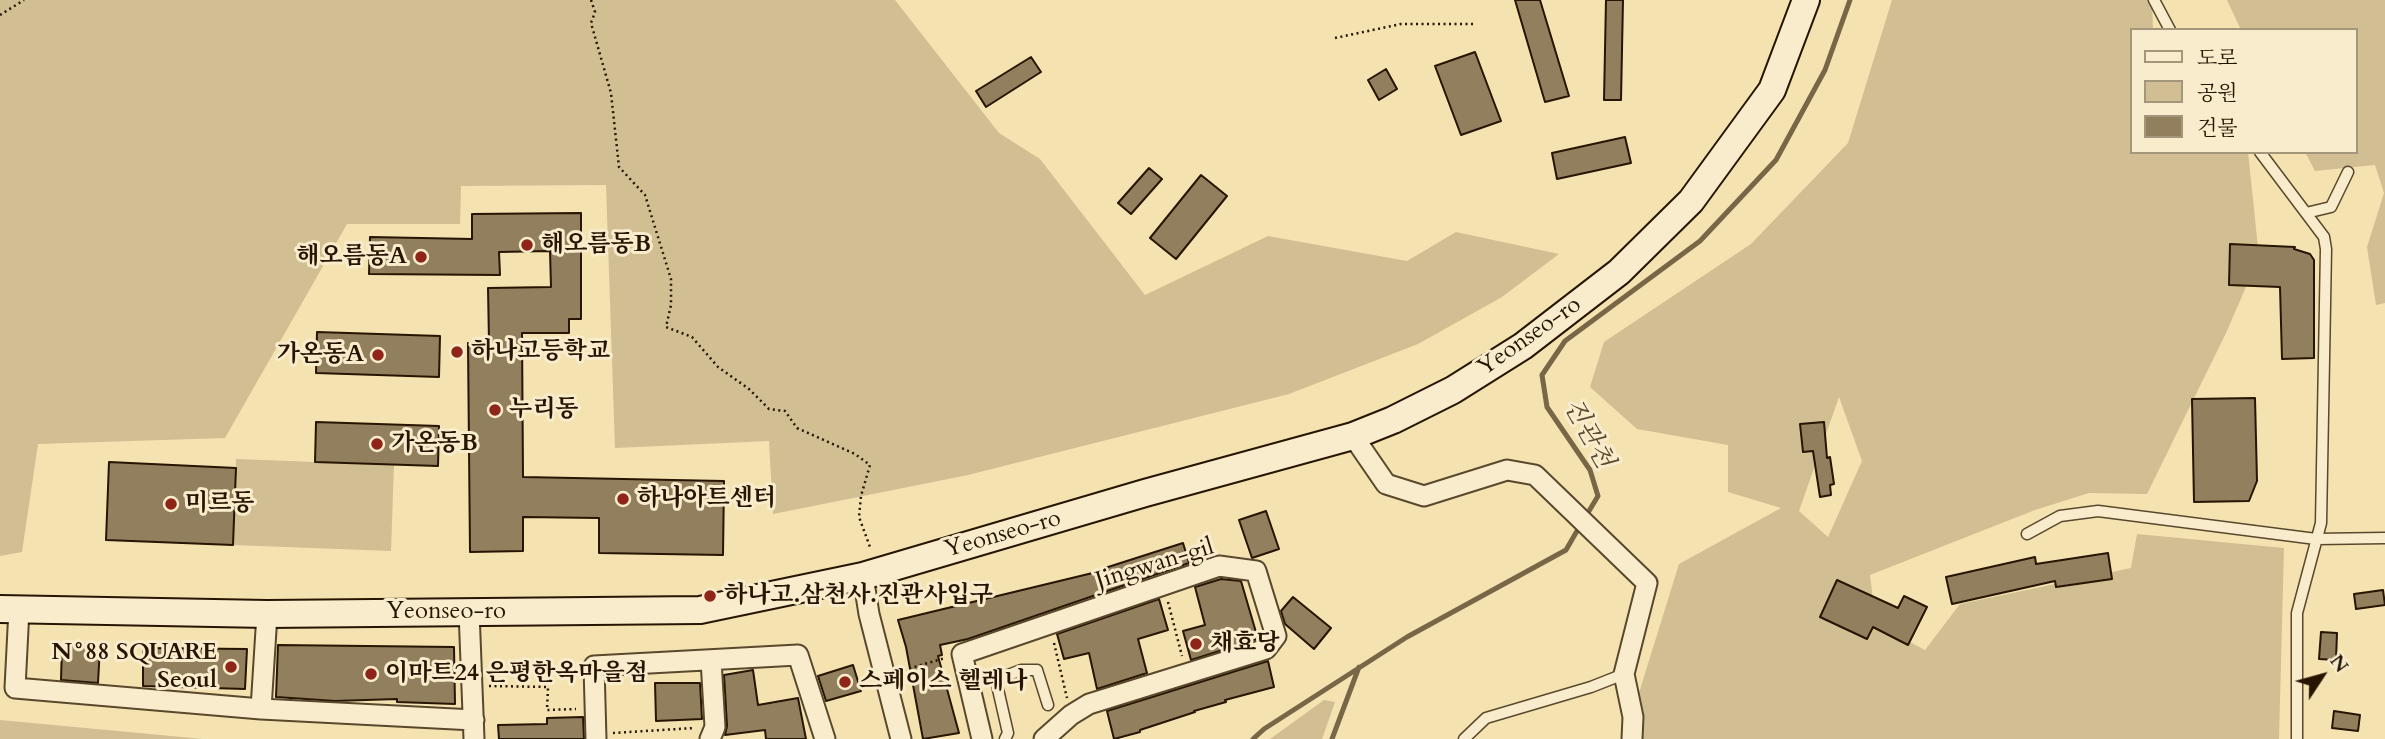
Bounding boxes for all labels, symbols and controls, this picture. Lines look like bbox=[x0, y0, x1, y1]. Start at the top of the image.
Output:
legend bbox=[2130, 28, 2357, 154]
text: 도로 bbox=[2197, 44, 2238, 73]
text: 공원 bbox=[2197, 79, 2238, 108]
text: 건물 bbox=[2197, 114, 2238, 143]
place label: 해오름동B bbox=[541, 231, 651, 259]
marker: 해오름동B bbox=[519, 237, 535, 253]
place label: 해오름동A bbox=[296, 243, 407, 271]
marker: 해오름동A bbox=[413, 249, 429, 265]
street label: Yeonseo-ro bbox=[1473, 291, 1587, 383]
place label: 하나고등학교 bbox=[471, 338, 610, 366]
place label: 가온동A bbox=[276, 341, 364, 369]
marker: 하나고등학교 bbox=[449, 344, 465, 360]
marker: 가온동A bbox=[370, 347, 386, 363]
water label: 진관천 bbox=[1555, 393, 1619, 475]
place label: 누리동 bbox=[509, 396, 579, 424]
marker: 누리동 bbox=[487, 402, 503, 418]
place label: 가온동B bbox=[391, 430, 478, 458]
marker: 가온동B bbox=[369, 436, 385, 452]
place label: 하나아트센터 bbox=[637, 485, 776, 513]
place label: 미르동 bbox=[185, 490, 255, 518]
marker: 하나아트센터 bbox=[615, 491, 631, 507]
marker: 미르동 bbox=[163, 496, 179, 512]
street label: Yeonseo-ro bbox=[941, 505, 1065, 565]
street label: Jingwan-gil bbox=[1092, 533, 1218, 597]
place label: 하나고.삼천사.진관사입구 bbox=[724, 582, 993, 610]
marker: 하나고.삼천사.진관사입구 bbox=[702, 588, 718, 604]
street label: Yeonseo-ro bbox=[386, 598, 506, 626]
place label: 채효당 bbox=[1210, 630, 1280, 658]
marker: 채효당 bbox=[1188, 636, 1204, 652]
place label: N°88 SQUARE Seoul bbox=[51, 639, 217, 695]
north arrow bbox=[2287, 641, 2357, 711]
text: N bbox=[2324, 649, 2354, 678]
marker: N°88 SQUARE Seoul bbox=[223, 659, 239, 675]
place label: 이마트24 은평한옥마을점 bbox=[385, 660, 648, 688]
marker: 이마트24 은평한옥마을점 bbox=[363, 666, 379, 682]
place label: 스페이스 헬레나 bbox=[859, 668, 1028, 696]
marker: 스페이스 헬레나 bbox=[837, 674, 853, 690]

